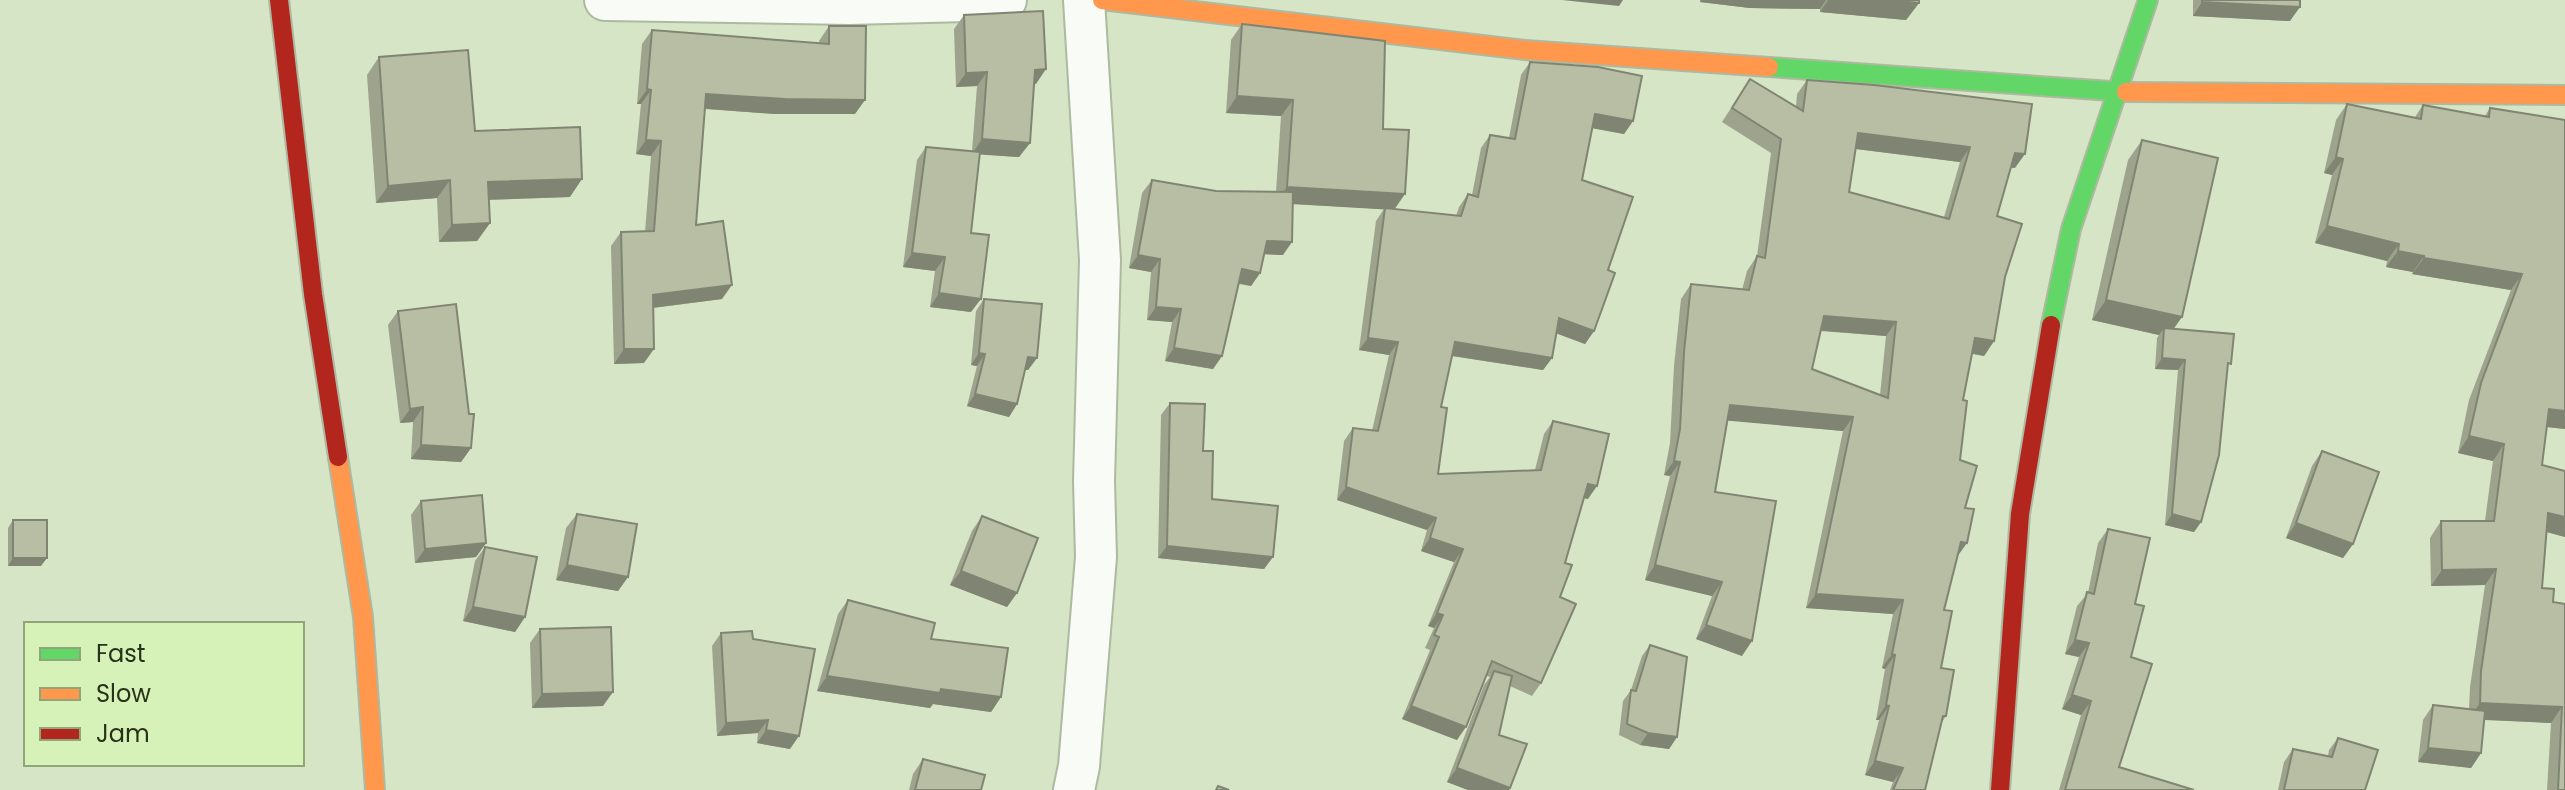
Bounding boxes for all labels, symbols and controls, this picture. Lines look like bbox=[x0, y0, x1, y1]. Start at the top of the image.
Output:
legend bbox=[24, 622, 304, 766]
text: Fast bbox=[96, 637, 146, 670]
text: Slow bbox=[96, 677, 151, 710]
text: Jam bbox=[96, 717, 150, 750]

